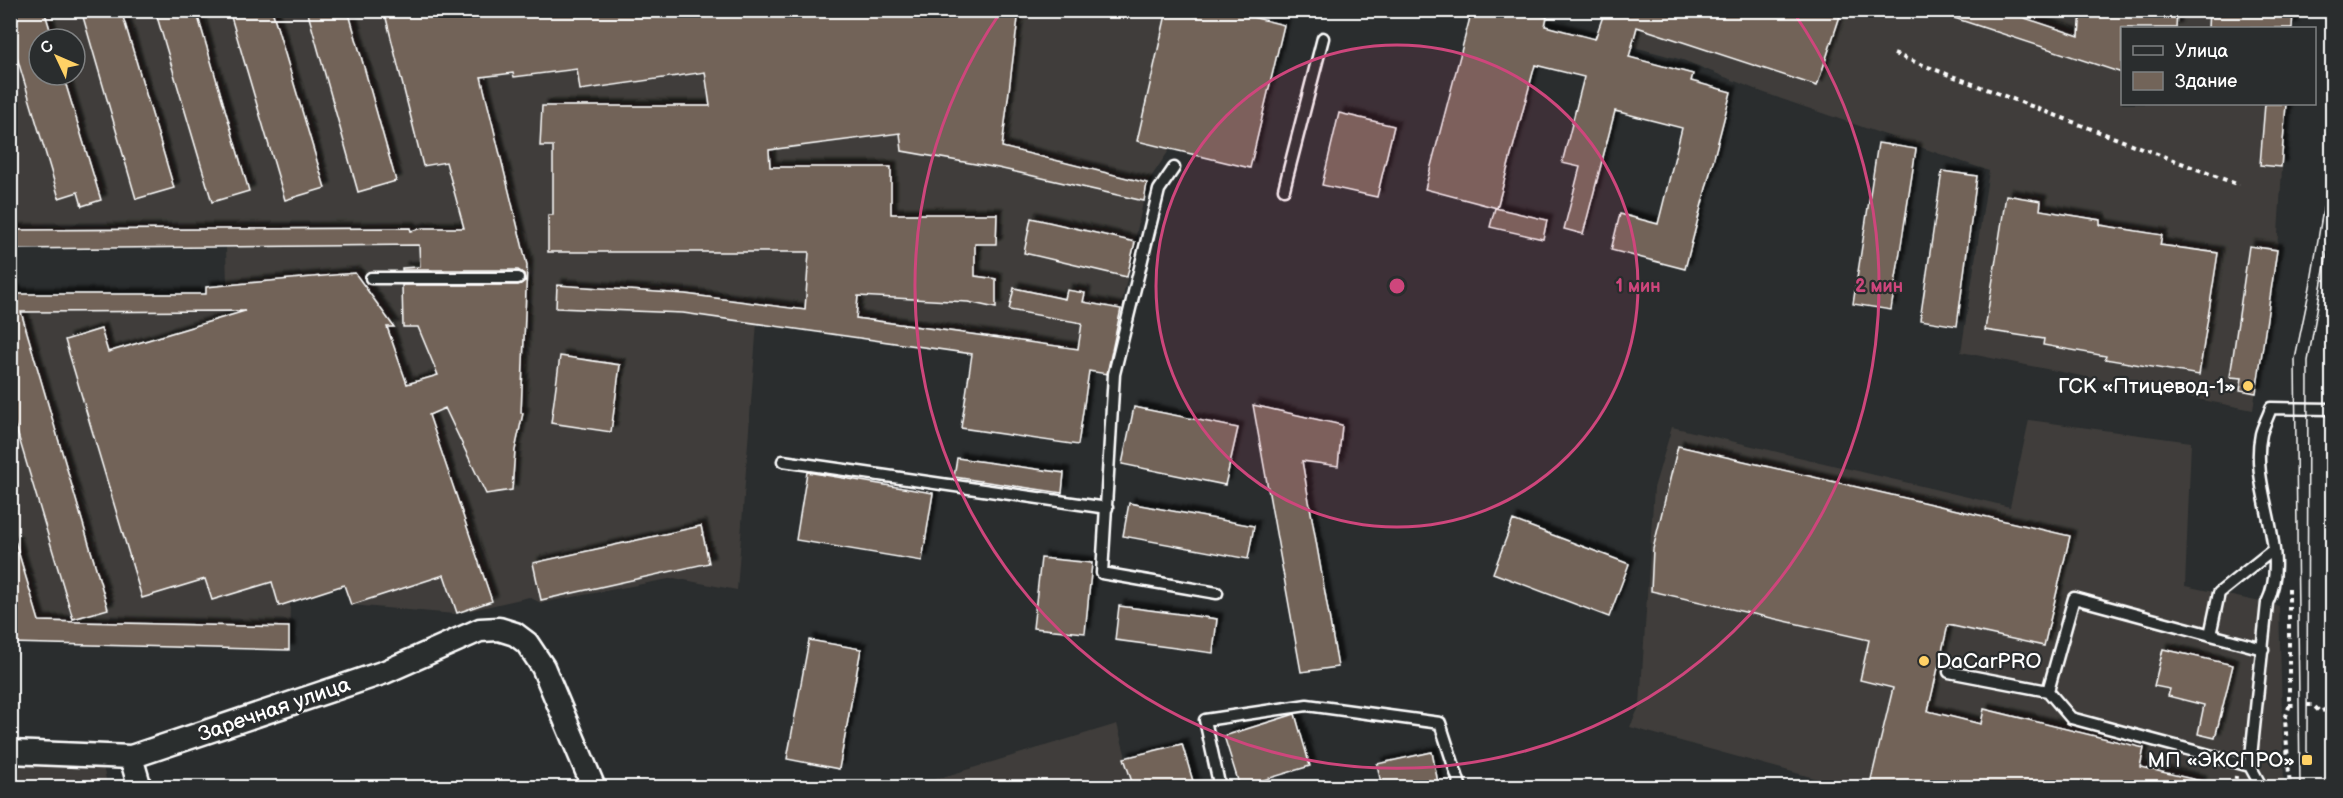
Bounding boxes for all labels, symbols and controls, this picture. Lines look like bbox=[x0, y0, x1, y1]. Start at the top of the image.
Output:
north arrow bbox=[27, 27, 87, 87]
legend bbox=[2121, 27, 2316, 105]
text: С bbox=[37, 37, 58, 58]
text: Улица bbox=[2175, 41, 2229, 62]
text: Здание bbox=[2175, 71, 2237, 92]
centre of rings bbox=[1387, 276, 1407, 296]
text: 1 мин bbox=[1616, 276, 1660, 297]
text: 2 мин bbox=[1855, 276, 1903, 297]
place label: ГСК «Птицевод-1» bbox=[2058, 374, 2236, 399]
marker: ГСК «Птицевод-1» bbox=[2241, 379, 2255, 393]
place label: DaCarPRO bbox=[1936, 649, 2041, 674]
marker: DaCarPRO bbox=[1917, 654, 1931, 668]
street label: Заречная улица bbox=[195, 672, 354, 747]
place label: МП «ЭКСПРО» bbox=[2148, 748, 2295, 773]
marker: МП «ЭКСПРО» bbox=[2300, 753, 2314, 767]

